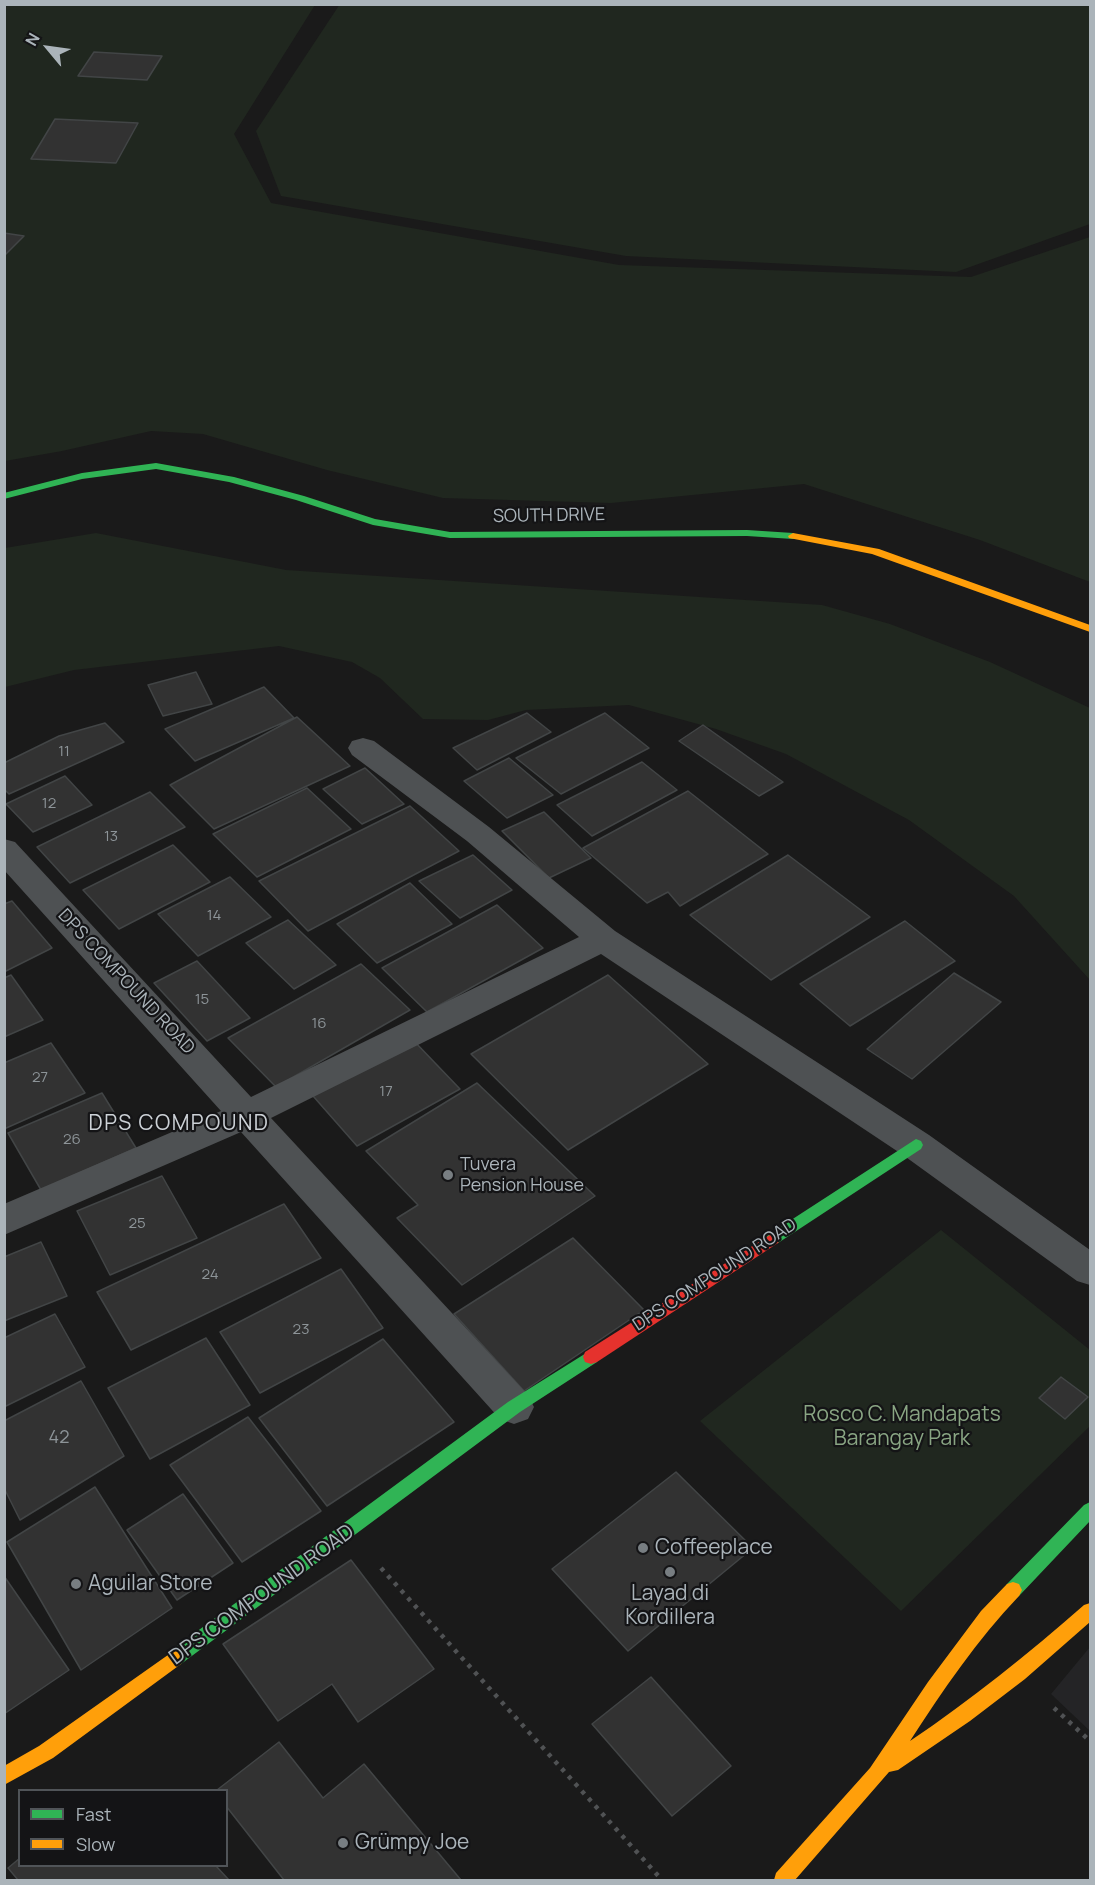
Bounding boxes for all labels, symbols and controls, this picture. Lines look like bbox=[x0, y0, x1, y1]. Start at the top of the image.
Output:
north arrow bbox=[18, 18, 78, 78]
text: N bbox=[20, 29, 45, 50]
street label: SOUTH DRIVE bbox=[493, 504, 605, 528]
house number: 11 bbox=[58, 743, 70, 761]
house number: 12 bbox=[42, 795, 56, 813]
house number: 13 bbox=[104, 828, 118, 846]
street label: DPS COMPOUND ROAD bbox=[53, 905, 199, 1059]
house number: 14 bbox=[207, 907, 221, 925]
house number: 15 bbox=[195, 991, 209, 1009]
house number: 16 bbox=[311, 1015, 327, 1033]
house number: 27 bbox=[32, 1069, 48, 1087]
house number: 17 bbox=[379, 1083, 393, 1101]
district label: DPS COMPOUND bbox=[89, 1111, 269, 1137]
house number: 26 bbox=[63, 1131, 81, 1149]
place label: Tuvera Pension House bbox=[460, 1154, 584, 1196]
marker: Tuvera Pension House bbox=[441, 1168, 455, 1182]
street label: DPS COMPOUND ROAD bbox=[629, 1214, 801, 1336]
house number: 25 bbox=[128, 1215, 146, 1233]
house number: 24 bbox=[201, 1266, 219, 1284]
house number: 23 bbox=[293, 1321, 309, 1339]
park label: Rosco C. Mandapats Barangay Park bbox=[803, 1402, 1001, 1452]
house number: 42 bbox=[49, 1427, 69, 1449]
street label: DPS COMPOUND ROAD bbox=[165, 1519, 359, 1671]
place label: Coffeeplace bbox=[655, 1535, 773, 1561]
marker: Coffeeplace bbox=[636, 1541, 650, 1555]
marker: Layad di Kordillera bbox=[663, 1565, 677, 1579]
place label: Aguilar Store bbox=[88, 1571, 212, 1597]
marker: Aguilar Store bbox=[69, 1577, 83, 1591]
place label: Layad di Kordillera bbox=[625, 1581, 715, 1631]
legend bbox=[18, 1789, 228, 1867]
text: Fast bbox=[76, 1802, 111, 1826]
place label: Grümpy Joe bbox=[355, 1830, 469, 1856]
text: Slow bbox=[76, 1832, 115, 1856]
marker: Grümpy Joe bbox=[336, 1836, 350, 1850]

